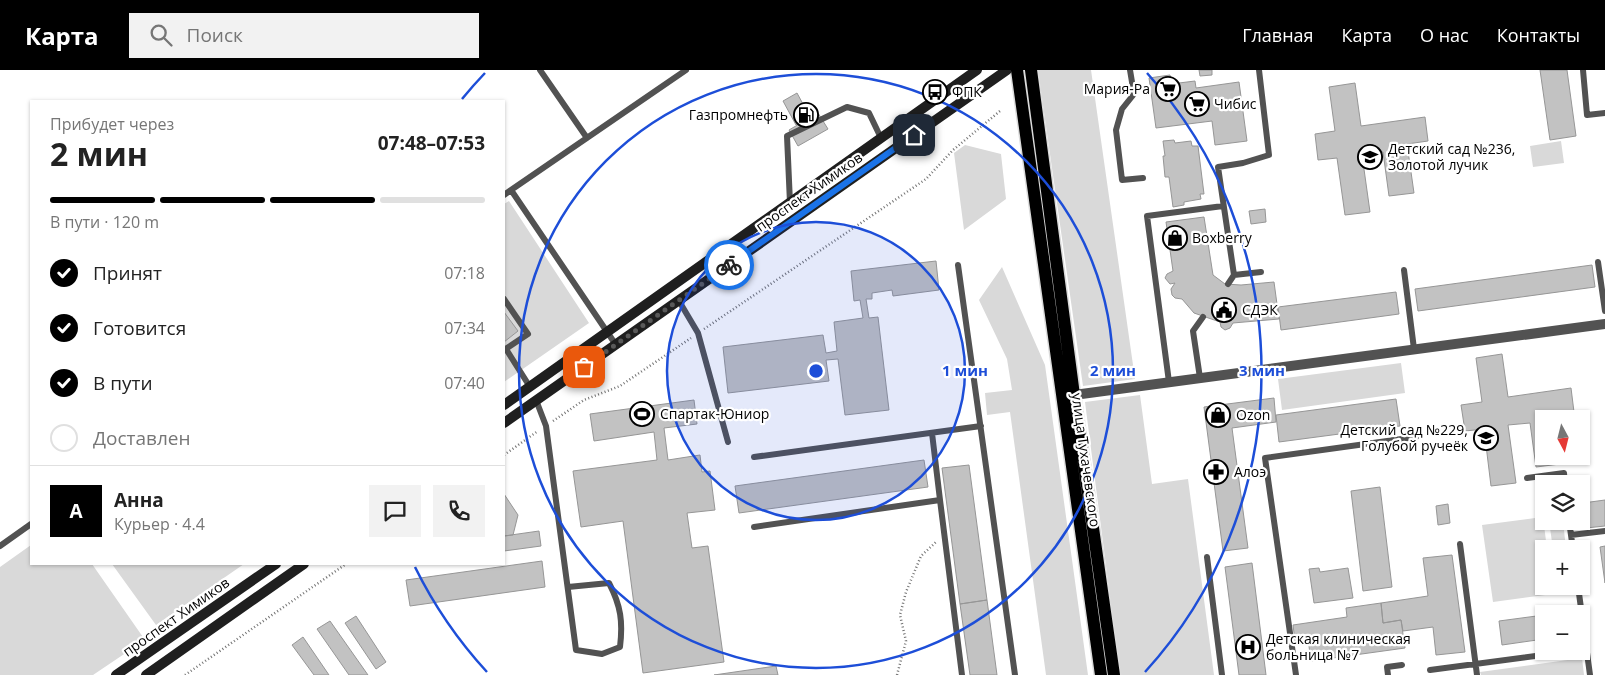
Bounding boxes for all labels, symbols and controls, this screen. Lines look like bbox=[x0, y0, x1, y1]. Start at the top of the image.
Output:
search box bbox=[129, 13, 479, 58]
text: Карта bbox=[25, 19, 99, 52]
icon: search bbox=[147, 21, 175, 49]
text: Поиск bbox=[187, 22, 243, 48]
text: Главная bbox=[1242, 23, 1314, 47]
text: Карта bbox=[1342, 23, 1392, 47]
text: О нас bbox=[1420, 23, 1469, 47]
text: Контакты bbox=[1497, 23, 1580, 47]
supermarket icon: Мария-Ра bbox=[1155, 76, 1181, 102]
bus stop icon: ФПК bbox=[922, 79, 948, 105]
place label: Мария-Ра bbox=[1084, 79, 1150, 98]
place label: ФПК bbox=[952, 82, 982, 101]
supermarket icon: Чибис bbox=[1184, 91, 1210, 117]
place label: Чибис bbox=[1214, 94, 1257, 113]
fuel station icon: Газпромнефть bbox=[793, 102, 819, 128]
place label: Газпромнефть bbox=[689, 105, 788, 124]
text: Прибудет через bbox=[50, 113, 174, 135]
pin bbox=[893, 114, 935, 156]
icon: home bbox=[900, 121, 928, 149]
text: 07:48–07:53 bbox=[378, 130, 485, 156]
text: 2 мин bbox=[50, 132, 148, 175]
place label: Детский сад №236, Золотой лучик bbox=[1388, 139, 1515, 174]
school or university icon: Детский сад №236, Золотой лучик bbox=[1357, 144, 1383, 170]
street label: проспект Химиков bbox=[752, 148, 866, 236]
text: В пути · 120 m bbox=[50, 211, 159, 233]
shop icon: Boxberry bbox=[1162, 225, 1188, 251]
place label: Boxberry bbox=[1192, 228, 1253, 247]
courier bbox=[704, 240, 754, 290]
icon: bike bbox=[715, 251, 743, 279]
icon: check bbox=[50, 259, 78, 287]
text: Принят bbox=[93, 260, 162, 286]
text: 07:18 bbox=[444, 262, 485, 284]
public building icon: СДЭК bbox=[1211, 297, 1237, 323]
place label: СДЭК bbox=[1242, 300, 1278, 319]
icon: check bbox=[50, 314, 78, 342]
text: Готовится bbox=[93, 315, 186, 341]
text: 07:34 bbox=[444, 317, 485, 339]
pin bbox=[563, 346, 605, 388]
icon: bag bbox=[570, 353, 598, 381]
text: 1 мин bbox=[942, 360, 988, 380]
text: 2 мин bbox=[1090, 360, 1136, 380]
text: 3 мин bbox=[1239, 360, 1285, 380]
centre of rings bbox=[807, 362, 825, 380]
icon: check bbox=[50, 369, 78, 397]
text: В пути bbox=[93, 370, 153, 396]
text: 07:40 bbox=[444, 372, 485, 394]
street label: улица Тухачевского bbox=[1068, 392, 1105, 528]
sports icon: Спартак-Юниор bbox=[629, 401, 655, 427]
shop icon: Ozon bbox=[1205, 402, 1231, 428]
place label: Спартак-Юниор bbox=[660, 404, 769, 423]
place label: Ozon bbox=[1236, 405, 1270, 424]
north arrow bbox=[1535, 410, 1590, 465]
map controls bbox=[1535, 410, 1590, 660]
place label: Детский сад №229, Голубой ручеёк bbox=[1341, 420, 1469, 455]
text: Доставлен bbox=[93, 425, 191, 451]
school or university icon: Детский сад №229, Голубой ручеёк bbox=[1473, 425, 1499, 451]
pharmacy icon: Алоэ bbox=[1203, 459, 1229, 485]
place label: Алоэ bbox=[1234, 462, 1266, 481]
button: layers bbox=[1535, 475, 1590, 530]
button: chat bbox=[369, 485, 421, 537]
button: phone bbox=[433, 485, 485, 537]
text: Анна bbox=[114, 487, 164, 513]
text: А bbox=[69, 498, 83, 524]
text: Курьер · 4.4 bbox=[114, 513, 205, 535]
button: + bbox=[1535, 540, 1590, 595]
street label: проспект Химиков bbox=[119, 573, 233, 661]
button: − bbox=[1535, 605, 1590, 660]
place label: Детская клиническая больница №7 bbox=[1266, 629, 1411, 664]
hospital icon: Детская клиническая больница №7 bbox=[1235, 634, 1261, 660]

